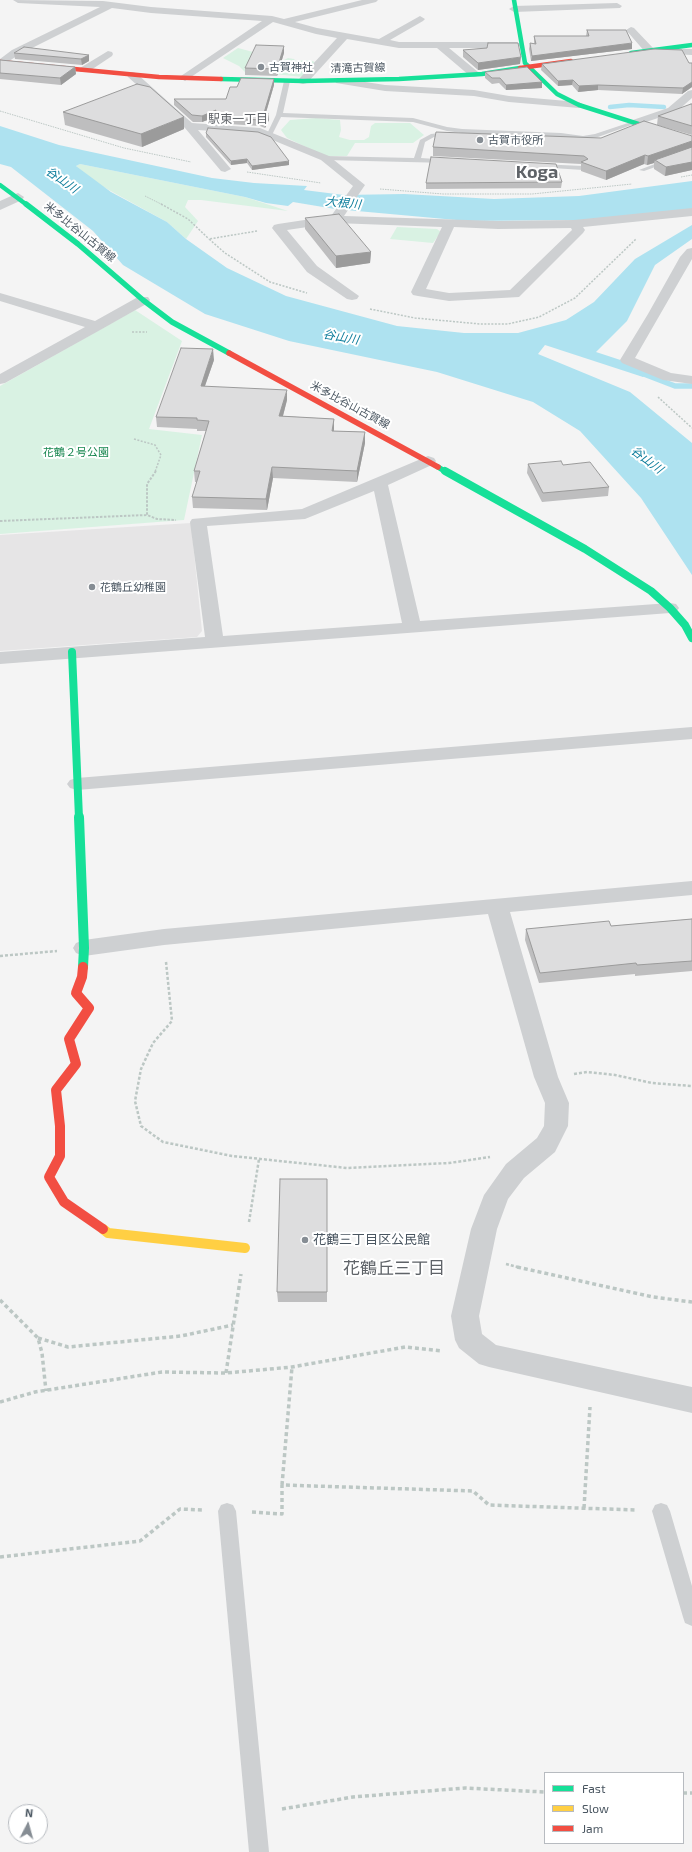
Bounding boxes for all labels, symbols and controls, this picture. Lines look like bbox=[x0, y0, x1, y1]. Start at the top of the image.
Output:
place label: 古賀神社 bbox=[269, 60, 313, 74]
street label: 清滝古賀線 bbox=[330, 61, 386, 75]
marker: 古賀神社 bbox=[256, 62, 266, 72]
district label: 駅東一丁目 bbox=[208, 112, 268, 126]
place label: 古賀市役所 bbox=[488, 133, 543, 147]
marker: 古賀市役所 bbox=[475, 135, 485, 145]
district label: Koga bbox=[516, 161, 558, 183]
water label: 谷山川 bbox=[43, 164, 81, 196]
water label: 大根川 bbox=[324, 194, 362, 212]
street label: 米多比谷山古賀線 bbox=[42, 199, 118, 265]
water label: 谷山川 bbox=[322, 327, 360, 347]
street label: 米多比谷山古賀線 bbox=[308, 379, 392, 431]
water label: 谷山川 bbox=[628, 443, 666, 477]
park label: 花鶴２号公園 bbox=[43, 445, 109, 459]
place label: 花鶴丘幼稚園 bbox=[100, 580, 166, 594]
marker: 花鶴丘幼稚園 bbox=[87, 582, 97, 592]
place label: 花鶴三丁目区公民館 bbox=[313, 1232, 430, 1248]
marker: 花鶴三丁目区公民館 bbox=[300, 1235, 310, 1245]
district label: 花鶴丘三丁目 bbox=[343, 1258, 445, 1278]
legend bbox=[544, 1772, 684, 1844]
text: Fast bbox=[582, 1781, 605, 1795]
text: Slow bbox=[582, 1801, 609, 1815]
north arrow bbox=[8, 1804, 48, 1844]
text: N bbox=[25, 1806, 34, 1819]
text: Jam bbox=[582, 1821, 603, 1835]

